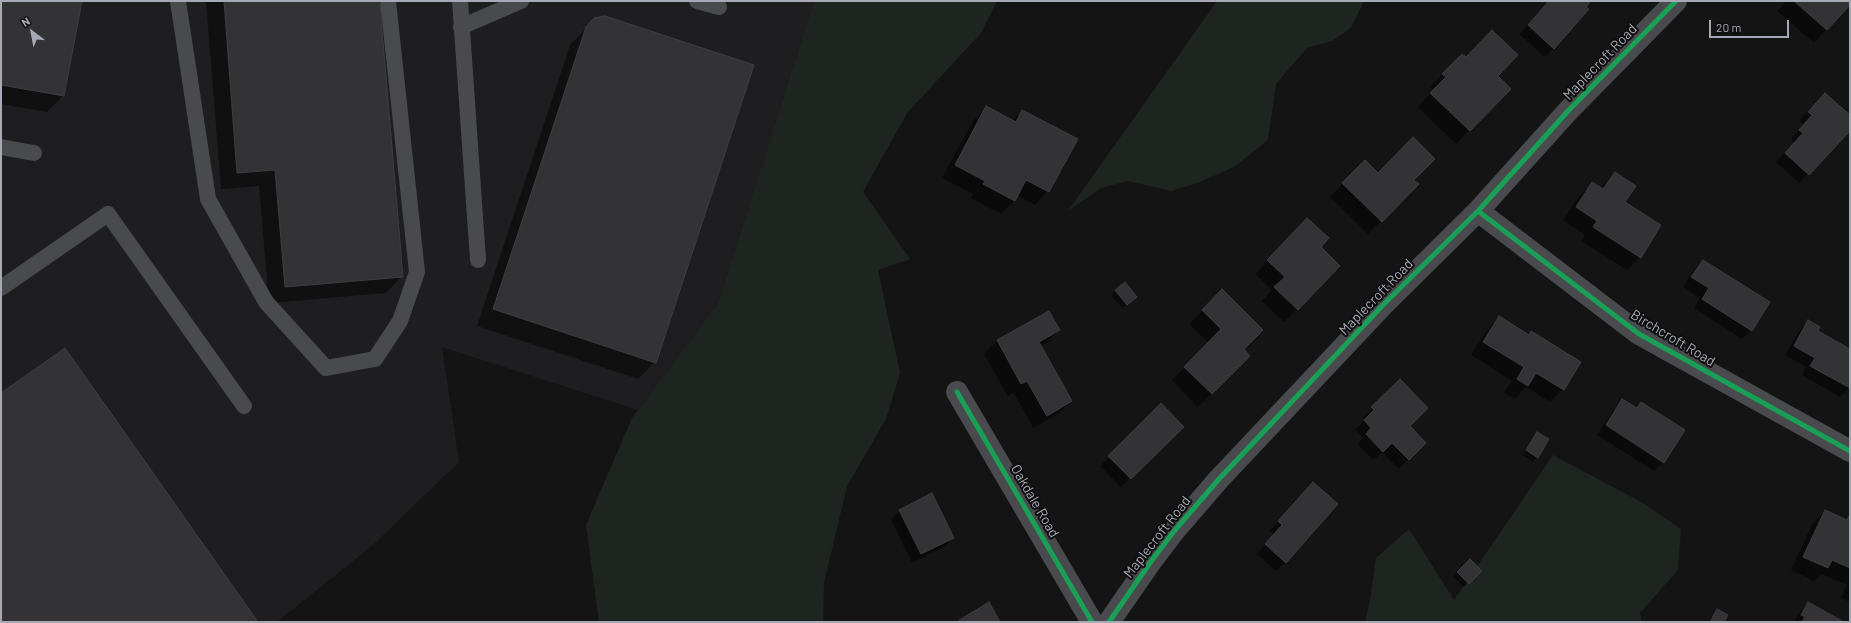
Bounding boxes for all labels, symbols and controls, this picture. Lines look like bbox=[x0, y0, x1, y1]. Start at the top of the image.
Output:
north arrow bbox=[12, 12, 52, 52]
scale bar bbox=[1711, 12, 1791, 38]
text: N bbox=[19, 14, 32, 29]
street label: Maplecroft Road bbox=[1559, 20, 1641, 104]
text: 20 m bbox=[1716, 20, 1742, 34]
street label: Maplecroft Road bbox=[1335, 255, 1417, 339]
street label: Birchcroft Road bbox=[1628, 306, 1718, 370]
street label: Oakdale Road bbox=[1007, 461, 1063, 541]
street label: Maplecroft Road bbox=[1120, 493, 1194, 581]

